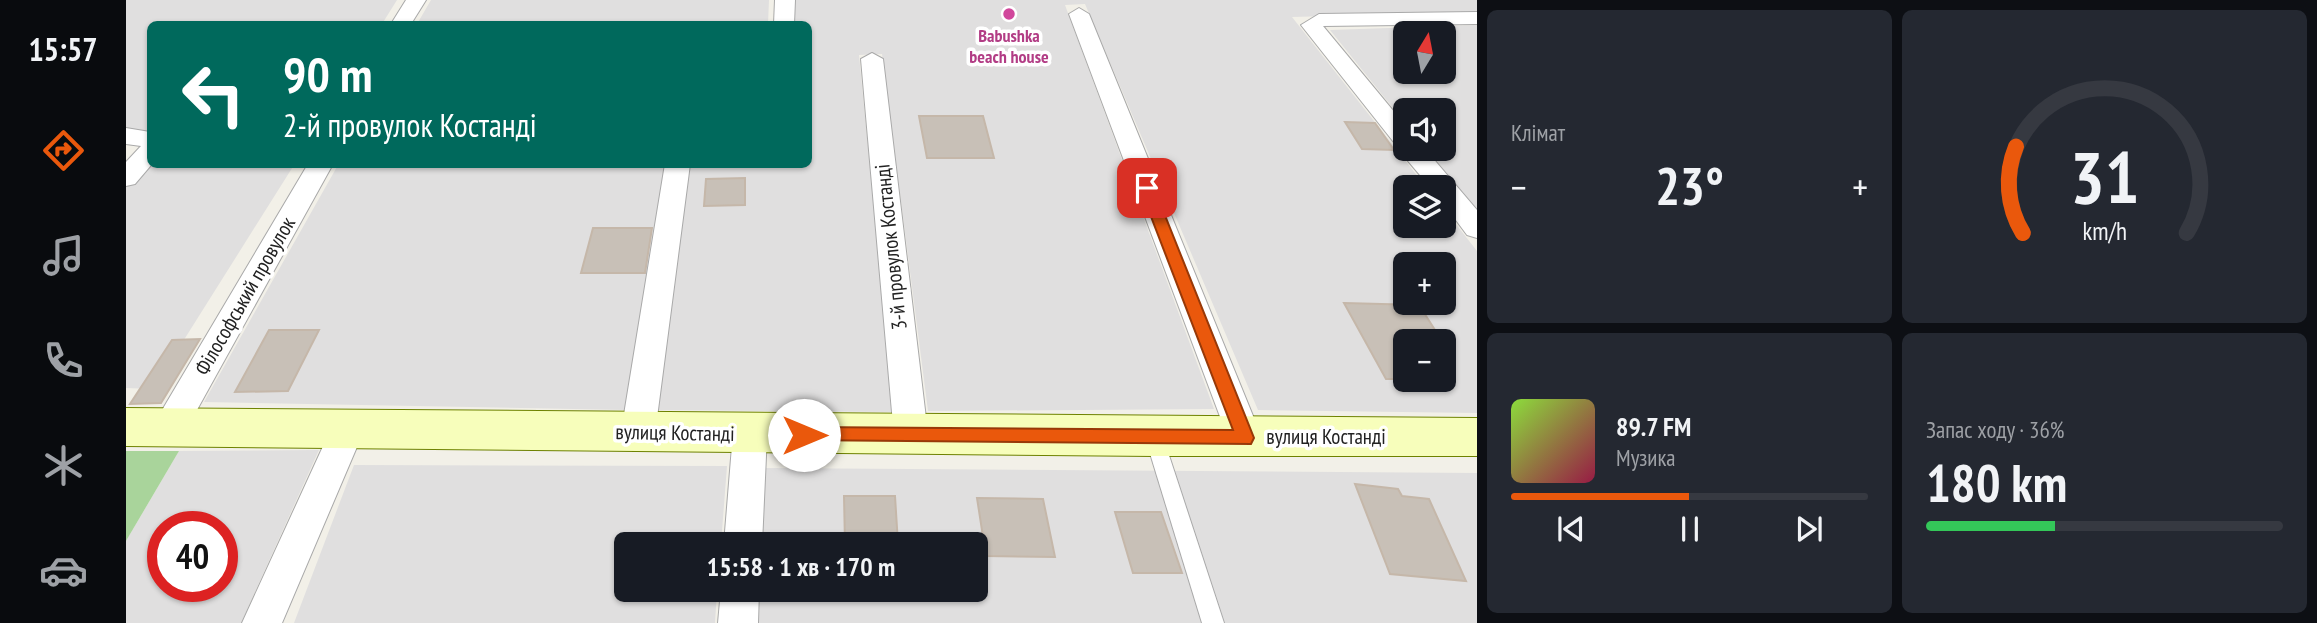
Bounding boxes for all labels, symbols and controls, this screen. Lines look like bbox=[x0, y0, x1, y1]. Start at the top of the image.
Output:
marker: Babushka beach house bbox=[1001, 6, 1017, 22]
north arrow bbox=[1393, 21, 1456, 84]
map controls bbox=[1393, 21, 1456, 392]
place label: Babushka beach house bbox=[969, 24, 1049, 68]
text: 15:57 bbox=[28, 28, 98, 70]
text: 90 m bbox=[283, 42, 372, 106]
icon: left bbox=[168, 49, 259, 140]
button: sound bbox=[1393, 98, 1456, 161]
text: 2-й провулок Костанді bbox=[283, 104, 537, 146]
text: Клімат bbox=[1511, 118, 1565, 147]
icon: directions bbox=[39, 126, 88, 175]
text: 31 bbox=[2070, 129, 2139, 223]
text: 23° bbox=[1655, 152, 1724, 219]
pin bbox=[1117, 158, 1177, 218]
text: − bbox=[1511, 162, 1527, 211]
text: + bbox=[1852, 162, 1868, 211]
street label: 3-й провулок Костанді bbox=[868, 163, 913, 331]
icon: arrive bbox=[1128, 169, 1166, 207]
button: layers bbox=[1393, 175, 1456, 238]
street label: Філософський провулок bbox=[188, 212, 301, 380]
text: km/h bbox=[2082, 214, 2127, 246]
icon: music bbox=[39, 231, 88, 280]
button: + bbox=[1393, 252, 1456, 315]
button: − bbox=[1393, 329, 1456, 392]
icon: phone bbox=[39, 336, 88, 385]
position arrow bbox=[767, 398, 841, 472]
text: 89.7 FM bbox=[1616, 410, 1691, 443]
text: Запас ходу · 36% bbox=[1926, 415, 2064, 444]
street label: вулиця Костанді bbox=[615, 418, 735, 447]
street label: вулиця Костанді bbox=[1266, 423, 1386, 450]
icon: climate bbox=[39, 441, 88, 490]
text: Музика bbox=[1616, 443, 1676, 472]
text: 180 km bbox=[1926, 449, 2067, 516]
icon: previous bbox=[1552, 510, 1590, 548]
icon: pause bbox=[1671, 510, 1709, 548]
icon: next bbox=[1790, 510, 1828, 548]
speed limit sign: 40 bbox=[147, 511, 238, 602]
icon: car bbox=[39, 546, 88, 595]
text: 15:58 · 1 хв · 170 m bbox=[707, 550, 895, 583]

